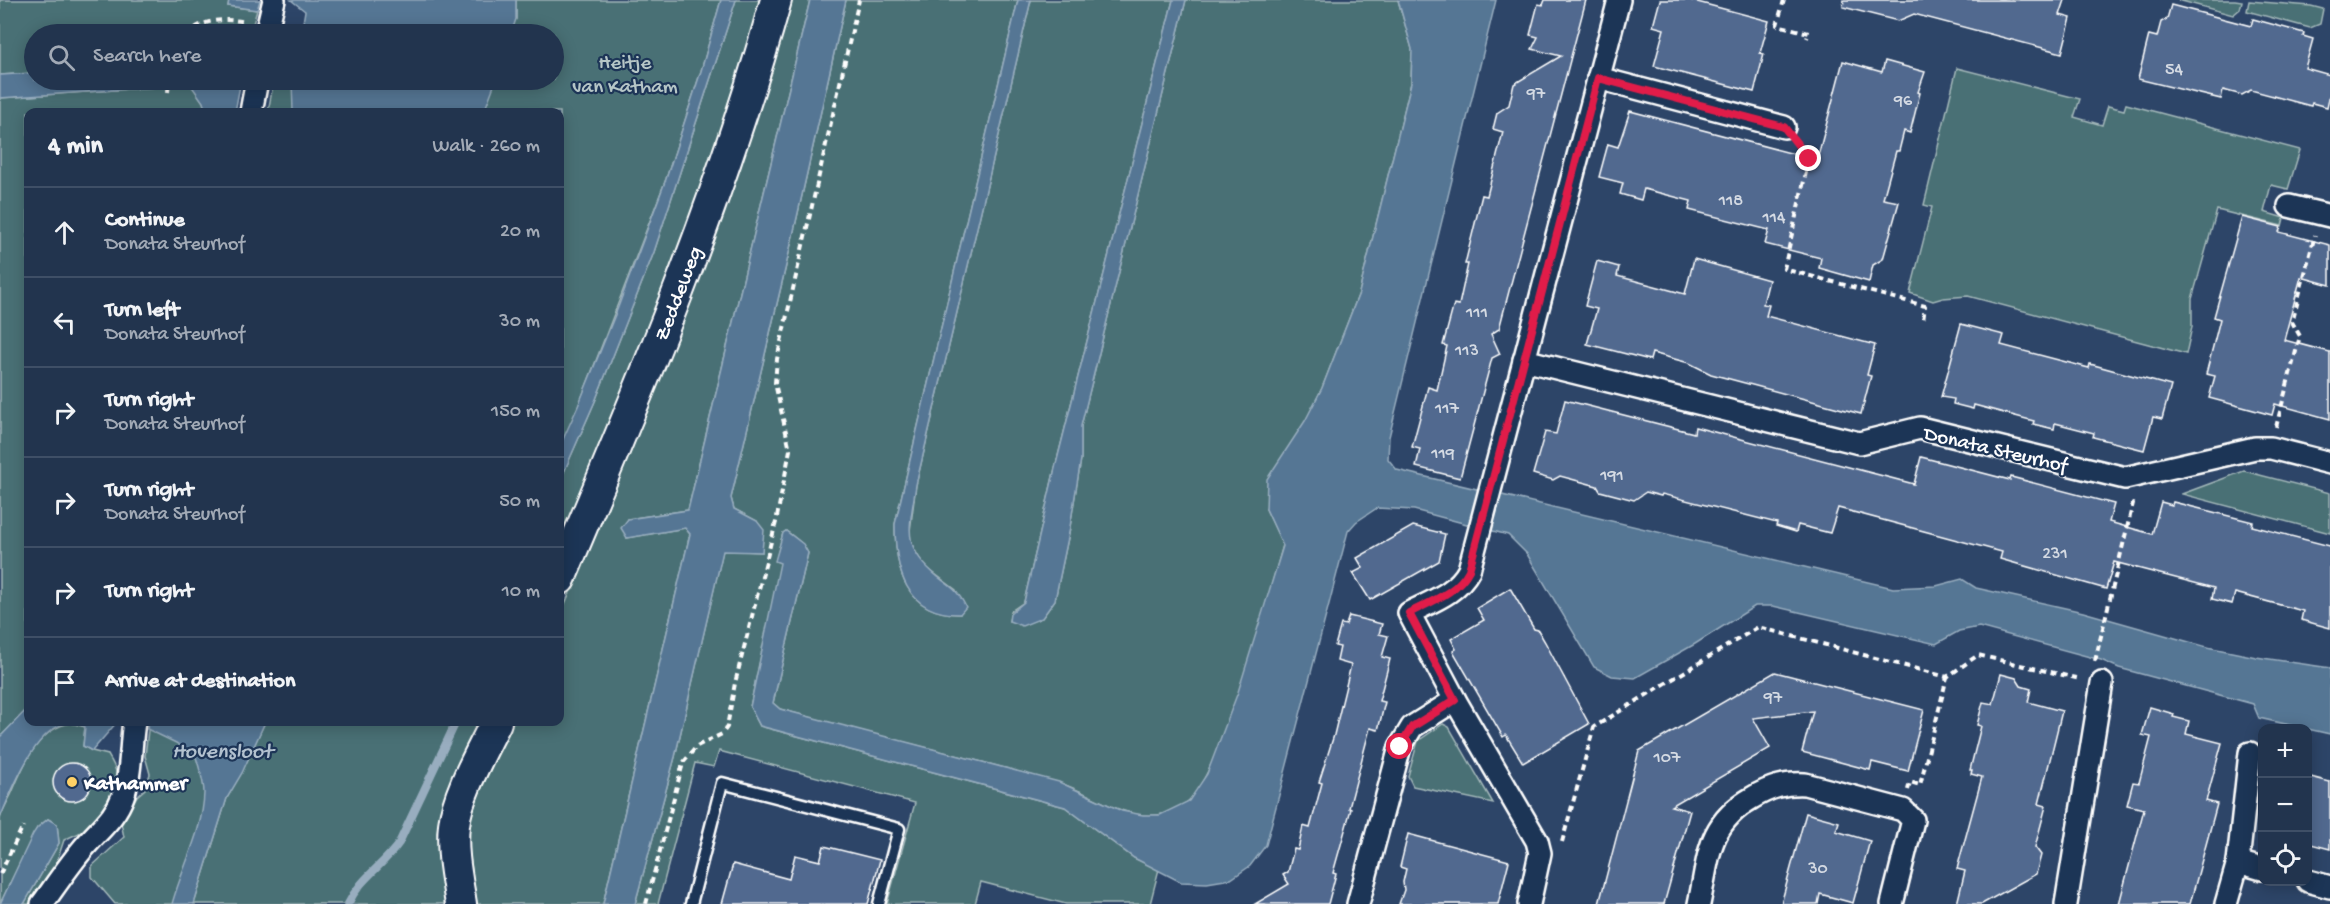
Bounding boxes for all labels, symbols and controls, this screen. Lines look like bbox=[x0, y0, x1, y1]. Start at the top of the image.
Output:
search box bbox=[24, 24, 564, 90]
icon: search bbox=[45, 41, 78, 74]
text: Search here bbox=[93, 44, 201, 70]
park label: Heitje van Katham bbox=[572, 52, 678, 101]
house number: 54 bbox=[2165, 60, 2183, 81]
house number: 97 bbox=[1526, 84, 1546, 105]
house number: 96 bbox=[1893, 91, 1913, 112]
text: 4 min bbox=[48, 132, 103, 163]
text: Walk · 260 m bbox=[433, 136, 540, 159]
route end bbox=[1795, 145, 1821, 171]
house number: 118 bbox=[1718, 191, 1743, 212]
text: Continue bbox=[105, 208, 185, 234]
house number: 114 bbox=[1761, 208, 1786, 229]
icon: ahead bbox=[48, 216, 81, 249]
text: 20 m bbox=[500, 221, 540, 244]
text: Donata Steurhof bbox=[105, 234, 245, 257]
street label: Zeddeweg bbox=[651, 244, 710, 345]
text: Turn left bbox=[105, 298, 179, 324]
house number: 111 bbox=[1465, 303, 1488, 324]
icon: left bbox=[48, 306, 81, 339]
text: 30 m bbox=[499, 311, 540, 334]
text: Donata Steurhof bbox=[105, 324, 245, 347]
house number: 113 bbox=[1454, 341, 1479, 362]
text: Turn right bbox=[105, 388, 193, 414]
icon: right bbox=[48, 396, 81, 429]
house number: 117 bbox=[1434, 399, 1460, 420]
text: 150 m bbox=[491, 401, 540, 424]
text: Donata Steurhof bbox=[105, 414, 245, 437]
street label: Donata Steurhof bbox=[1919, 422, 2071, 480]
house number: 119 bbox=[1430, 444, 1455, 465]
house number: 191 bbox=[1599, 466, 1624, 487]
text: Turn right bbox=[105, 478, 193, 504]
icon: right bbox=[48, 486, 81, 519]
text: 50 m bbox=[499, 491, 540, 514]
text: Donata Steurhof bbox=[105, 504, 245, 527]
house number: 231 bbox=[2042, 544, 2068, 565]
icon: right bbox=[48, 576, 81, 609]
text: Turn right bbox=[105, 579, 193, 605]
text: 10 m bbox=[502, 581, 540, 604]
icon: arrive bbox=[48, 666, 81, 699]
text: Arrive at destination bbox=[105, 669, 295, 695]
house number: 97 bbox=[1763, 688, 1783, 709]
map controls bbox=[2258, 724, 2312, 886]
button: + bbox=[2258, 724, 2312, 778]
route start bbox=[1386, 733, 1412, 759]
water label: Hovensloot bbox=[172, 740, 276, 766]
house number: 107 bbox=[1653, 748, 1681, 769]
place label: Kathammer bbox=[83, 773, 189, 798]
marker: Kathammer bbox=[65, 775, 79, 789]
button: − bbox=[2258, 778, 2312, 832]
button: locate bbox=[2258, 832, 2312, 886]
house number: 30 bbox=[1807, 859, 1828, 880]

